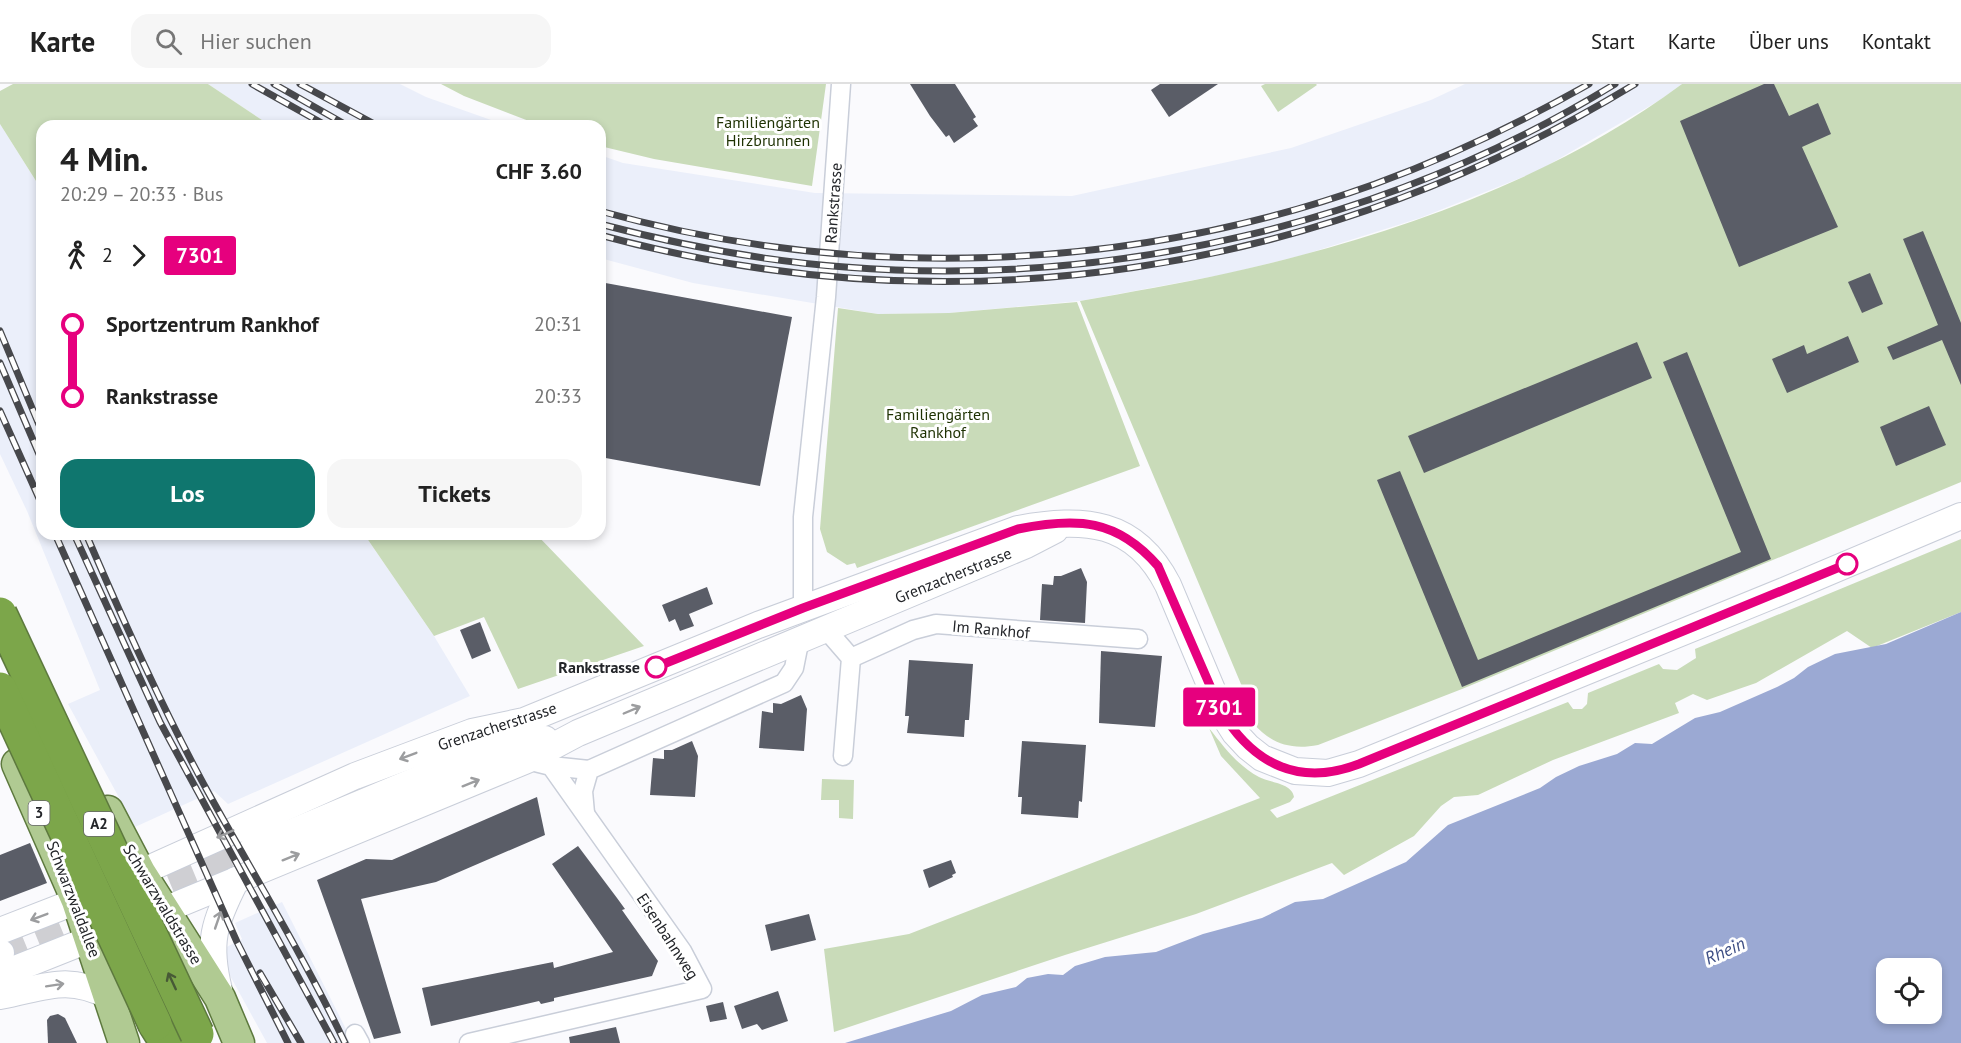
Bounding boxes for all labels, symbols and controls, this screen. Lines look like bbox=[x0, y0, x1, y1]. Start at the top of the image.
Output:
search box bbox=[131, 14, 551, 68]
text: Karte bbox=[30, 23, 95, 60]
icon: search bbox=[152, 25, 185, 58]
text: Hier suchen bbox=[200, 27, 312, 55]
text: Start bbox=[1591, 28, 1635, 55]
text: Karte bbox=[1668, 28, 1716, 55]
text: Über uns bbox=[1749, 28, 1829, 55]
text: Kontakt bbox=[1862, 28, 1931, 55]
park label: Familiengärten Hirzbrunnen bbox=[716, 112, 820, 150]
text: 4 Min. bbox=[60, 137, 148, 180]
text: CHF 3.60 bbox=[496, 157, 582, 185]
street label: Rankstrasse bbox=[820, 162, 846, 244]
text: 20:29 – 20:33 · Bus bbox=[60, 181, 224, 207]
icon: walk bbox=[60, 239, 93, 272]
icon: forward bbox=[122, 239, 155, 272]
text: 2 bbox=[102, 242, 113, 268]
text: 7301 bbox=[176, 242, 224, 269]
text: Sportzentrum Rankhof bbox=[106, 310, 319, 338]
text: 20:31 bbox=[534, 311, 582, 337]
text: Rankstrasse bbox=[106, 382, 218, 410]
text: 20:33 bbox=[534, 383, 582, 409]
park label: Familiengärten Rankhof bbox=[886, 404, 990, 442]
button: Los bbox=[60, 459, 315, 528]
button: Tickets bbox=[327, 459, 582, 528]
street label: Grenzacherstrasse bbox=[892, 543, 1014, 607]
unlabelled marker bbox=[1836, 553, 1858, 575]
street label: Im Rankhof bbox=[951, 616, 1032, 642]
marker: Rankstrasse bbox=[645, 656, 667, 678]
place label: Rankstrasse bbox=[558, 657, 640, 677]
line badge: 7301 bbox=[1177, 688, 1261, 726]
text: 7301 bbox=[1195, 694, 1243, 721]
street label: Grenzacherstrasse bbox=[435, 697, 559, 755]
one-way arrow bbox=[622, 704, 640, 715]
one-way arrow bbox=[399, 751, 418, 762]
one-way arrow bbox=[461, 777, 480, 788]
road number: 3 bbox=[28, 801, 50, 825]
road number: A2 bbox=[84, 812, 114, 836]
one-way arrow bbox=[217, 829, 235, 841]
street label: Schwarzwaldallee bbox=[43, 838, 105, 960]
street label: Schwarzwaldstrasse bbox=[119, 840, 207, 968]
one-way arrow bbox=[281, 851, 299, 862]
street label: Eisenbahnweg bbox=[633, 889, 703, 983]
one-way arrow bbox=[213, 911, 224, 930]
one-way arrow bbox=[30, 912, 49, 923]
water label: Rhein bbox=[1701, 931, 1749, 970]
map controls bbox=[1876, 958, 1942, 1024]
button: locate bbox=[1876, 958, 1942, 1024]
one-way arrow bbox=[166, 973, 177, 991]
one-way arrow bbox=[45, 979, 65, 990]

